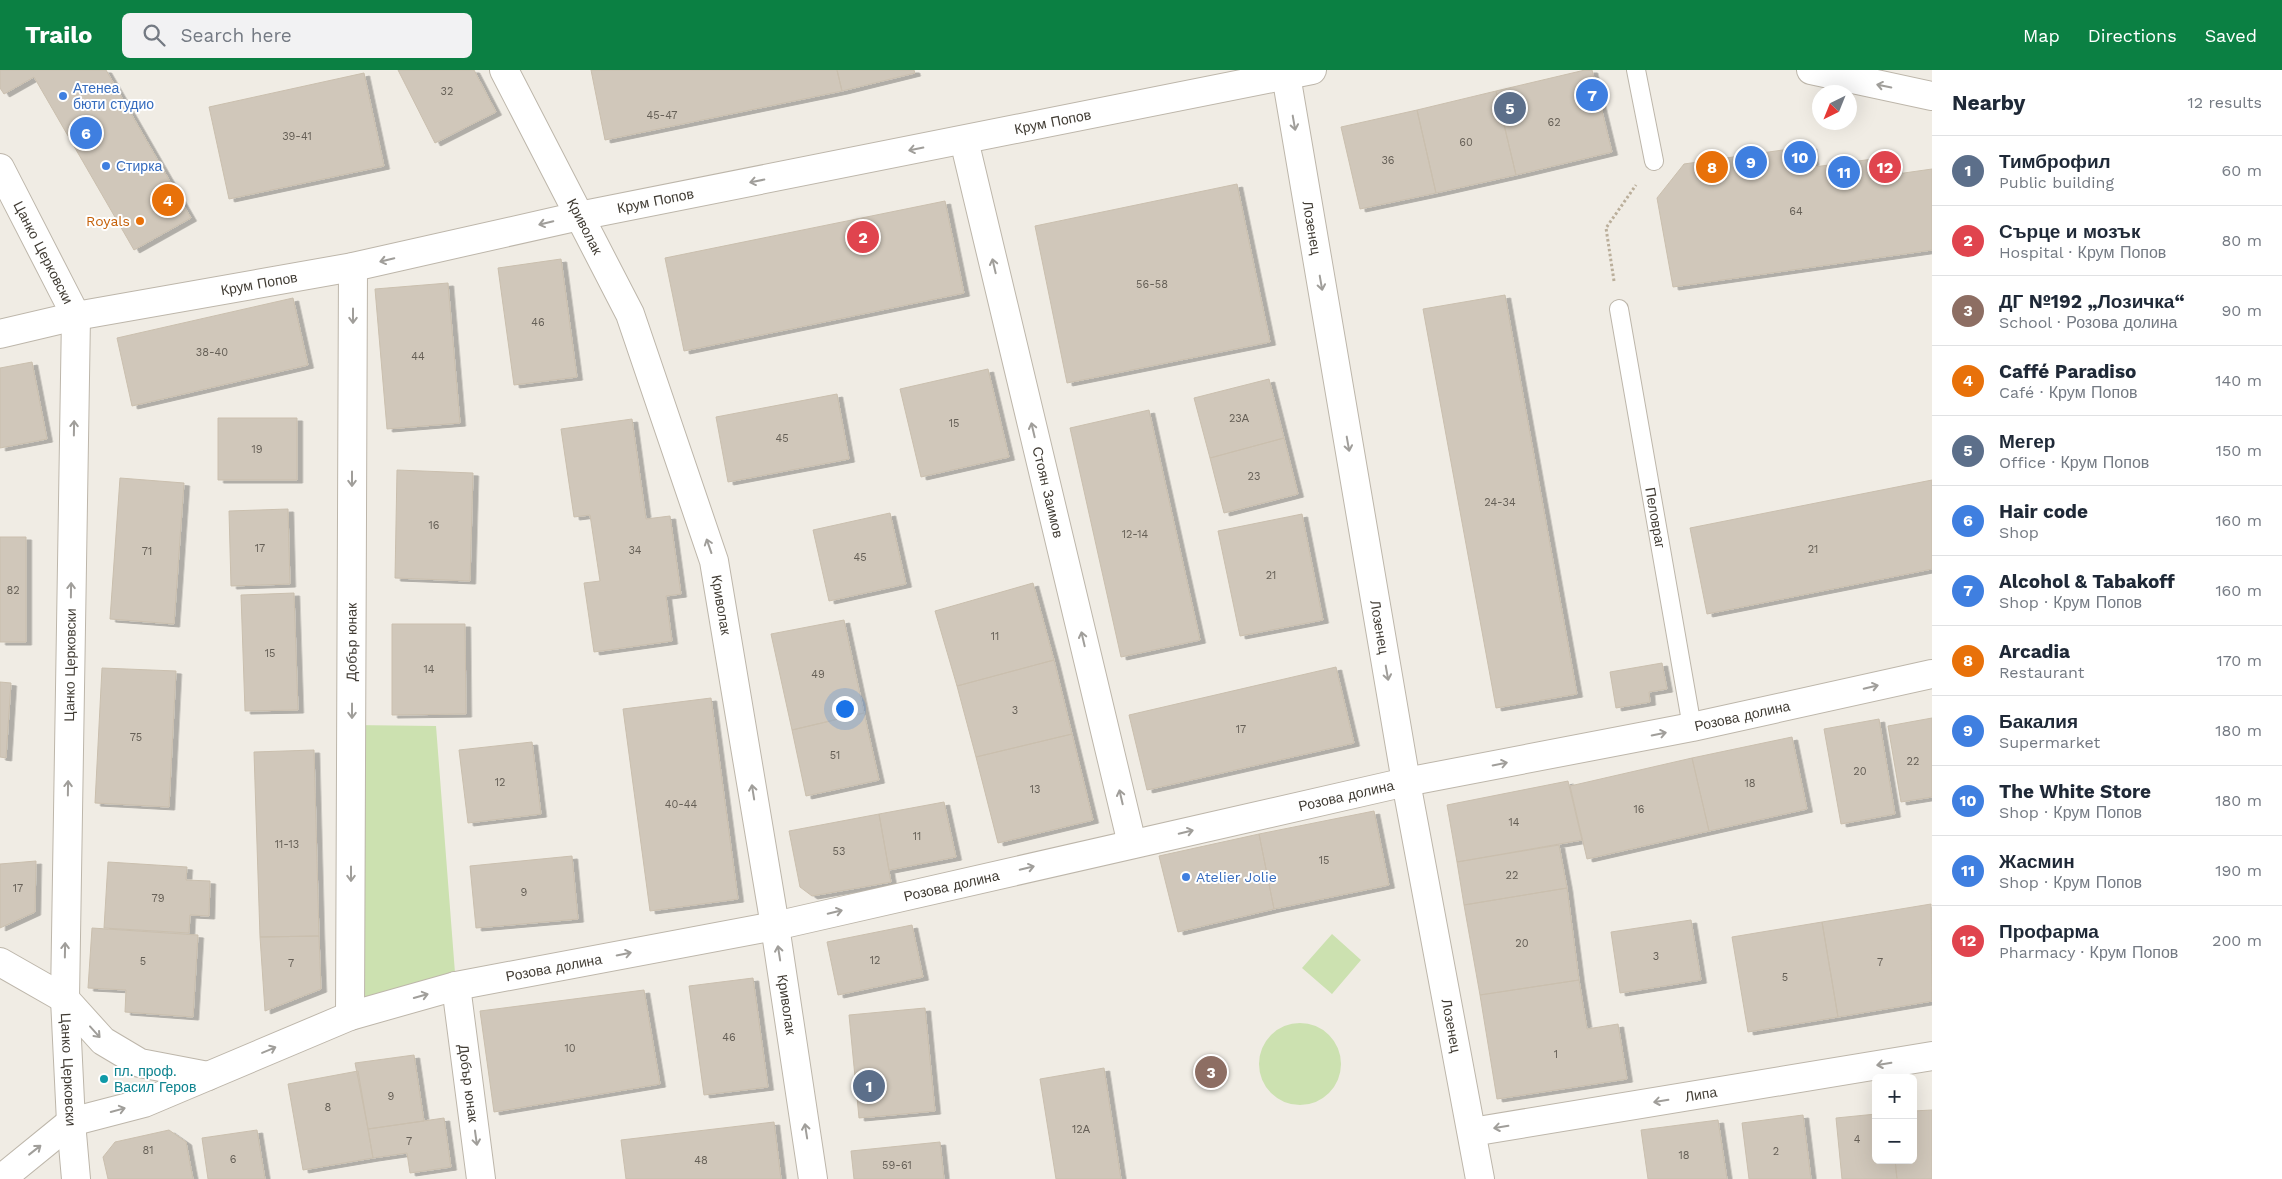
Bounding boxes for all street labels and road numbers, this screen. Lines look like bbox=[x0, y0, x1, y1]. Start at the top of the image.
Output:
street label: Крум Попов bbox=[1013, 106, 1092, 137]
street label: Крум Попов bbox=[616, 185, 695, 216]
street label: Криволак bbox=[564, 196, 606, 258]
street label: Цанко Церковски bbox=[10, 198, 76, 307]
street label: Лозенец bbox=[1299, 200, 1324, 256]
street label: Крум Попов bbox=[219, 269, 299, 298]
street label: Стоян Заимов bbox=[1029, 445, 1067, 539]
street label: Пеловраг bbox=[1642, 486, 1669, 550]
street label: Криволак bbox=[708, 574, 734, 637]
street label: Лозенец bbox=[1367, 599, 1392, 655]
street label: Добър юнак bbox=[343, 602, 360, 681]
street label: Цанко Церковски bbox=[61, 608, 79, 722]
street label: Розова долина bbox=[1693, 698, 1792, 734]
street label: Розова долина bbox=[1297, 777, 1396, 814]
street label: Розова долина bbox=[902, 867, 1001, 904]
street label: Розова долина bbox=[504, 951, 603, 984]
street label: Криволак bbox=[774, 973, 799, 1037]
street label: Лозенец bbox=[1439, 997, 1464, 1054]
street label: Цанко Церковски bbox=[58, 1012, 79, 1127]
street label: Добър юнак bbox=[456, 1043, 482, 1124]
street label: Липа bbox=[1684, 1084, 1718, 1105]

